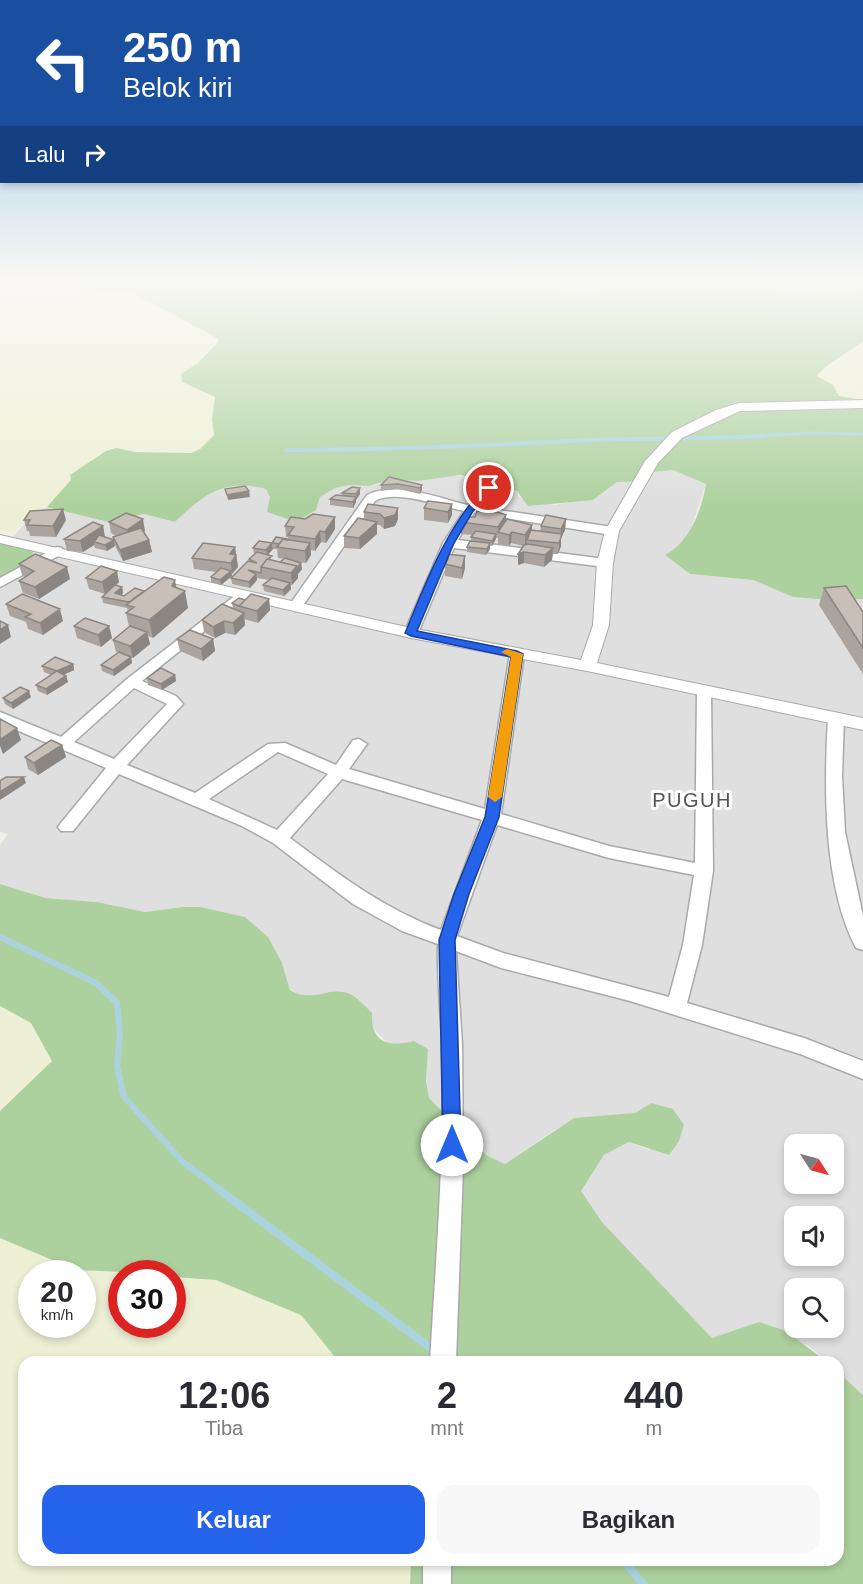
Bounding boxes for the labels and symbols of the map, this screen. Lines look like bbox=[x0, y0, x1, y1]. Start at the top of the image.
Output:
pin bbox=[463, 462, 514, 513]
district label: PUGUH bbox=[652, 789, 732, 811]
position arrow bbox=[420, 1113, 484, 1177]
north arrow bbox=[784, 1134, 844, 1194]
speed limit sign: 30 bbox=[108, 1260, 186, 1338]

